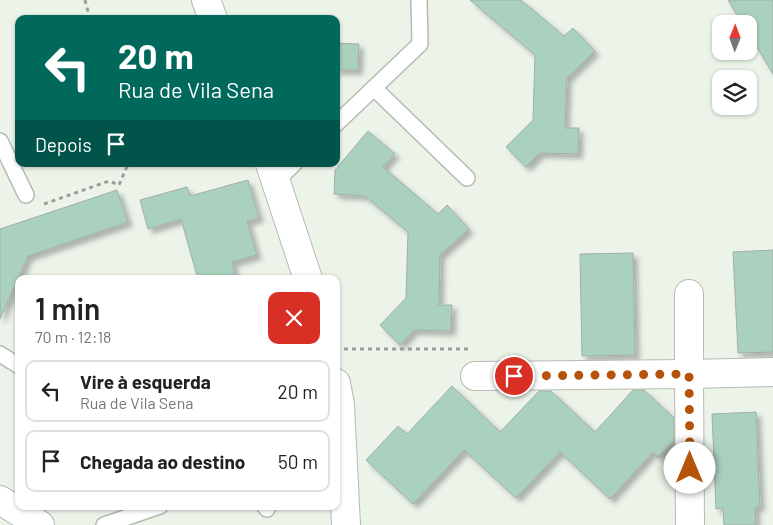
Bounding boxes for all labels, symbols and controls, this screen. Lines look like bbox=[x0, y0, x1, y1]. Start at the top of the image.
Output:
north arrow bbox=[712, 15, 758, 60]
map controls bbox=[712, 15, 757, 115]
text: 20 m bbox=[118, 34, 194, 76]
icon: left bbox=[35, 35, 100, 100]
button: layers bbox=[712, 70, 757, 115]
text: Rua de Vila Sena bbox=[118, 76, 274, 102]
icon: arrive bbox=[102, 130, 130, 158]
text: Depois bbox=[35, 133, 92, 156]
text: 1 min bbox=[35, 290, 100, 326]
button: close bbox=[268, 292, 320, 344]
text: 70 m · 12:18 bbox=[35, 327, 111, 346]
pin bbox=[493, 355, 535, 397]
icon: arrive bbox=[500, 362, 528, 390]
text: Vire à esquerda bbox=[80, 370, 211, 393]
icon: left bbox=[37, 377, 65, 405]
text: 20 m bbox=[278, 380, 318, 403]
text: Rua de Vila Sena bbox=[80, 393, 193, 412]
position arrow bbox=[663, 441, 715, 493]
icon: arrive bbox=[37, 447, 65, 475]
text: Chegada ao destino bbox=[80, 450, 245, 473]
text: 50 m bbox=[278, 450, 318, 473]

